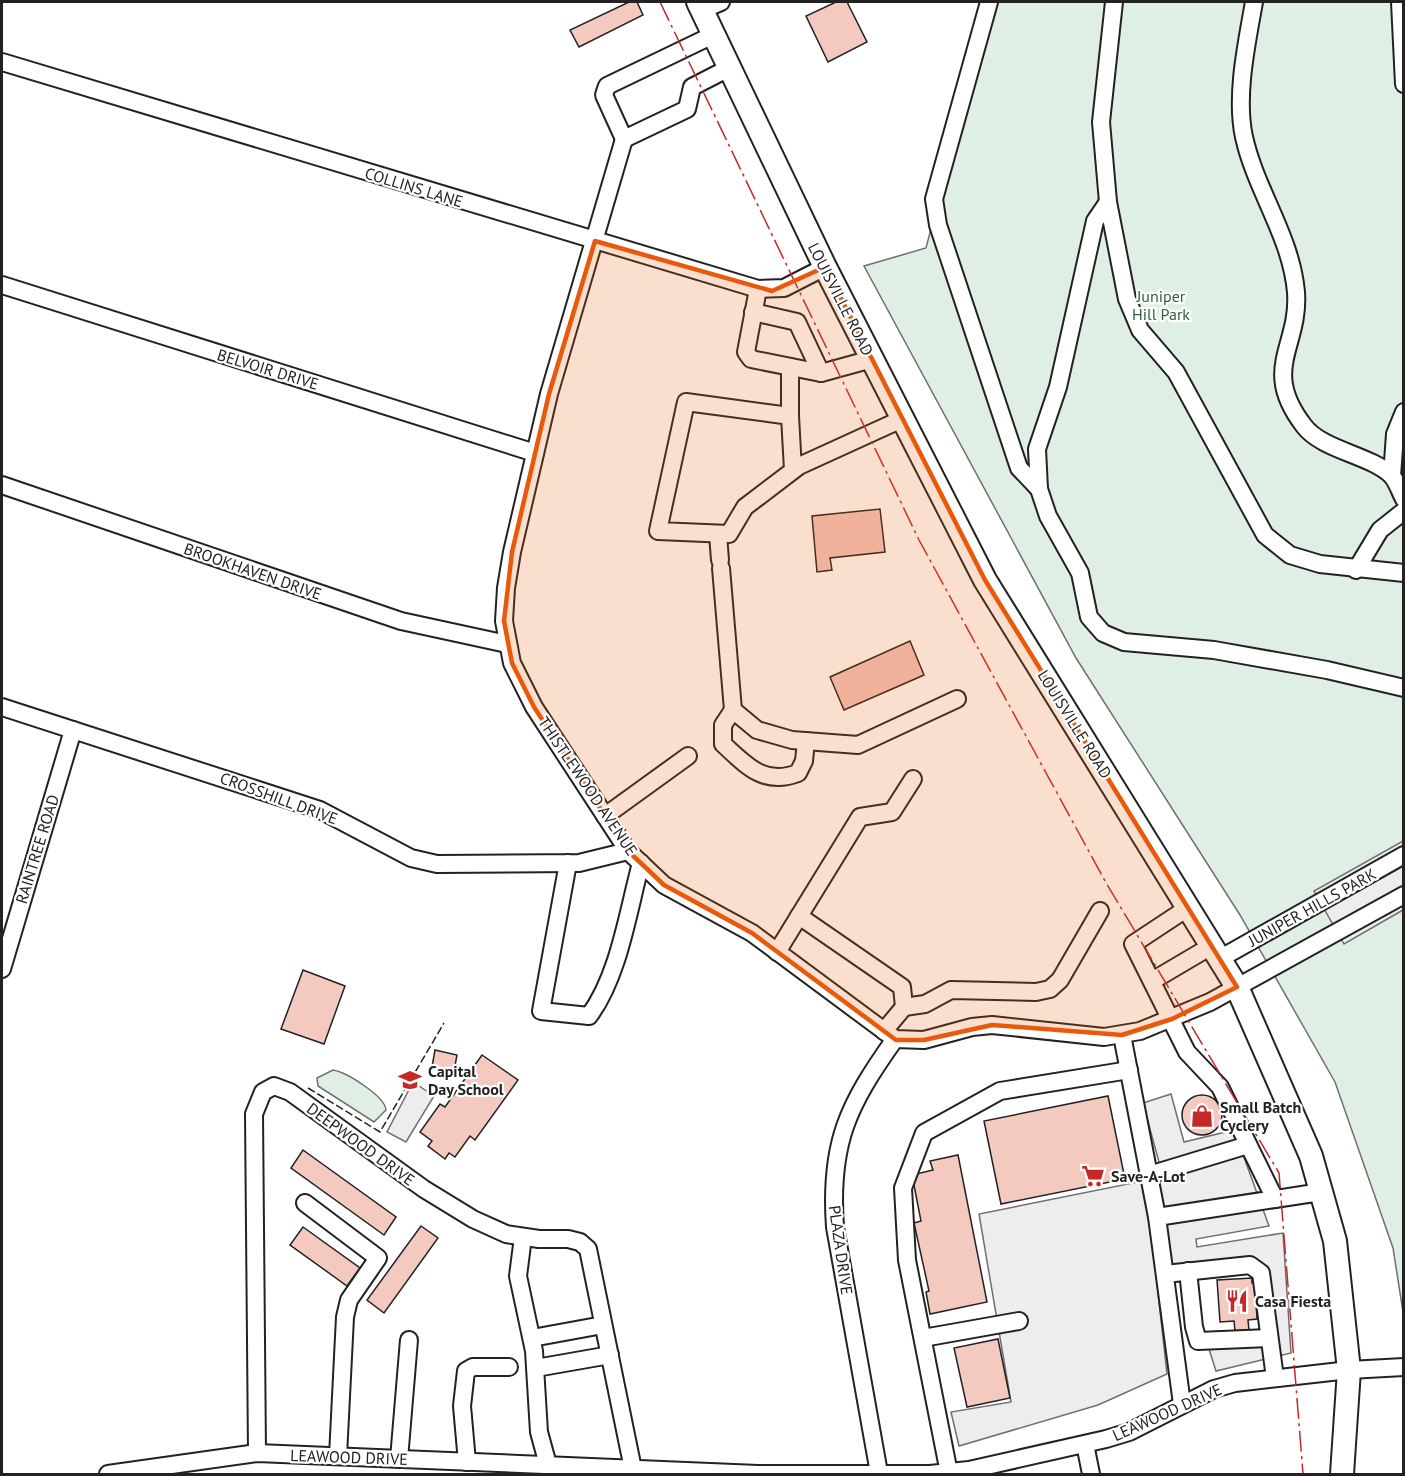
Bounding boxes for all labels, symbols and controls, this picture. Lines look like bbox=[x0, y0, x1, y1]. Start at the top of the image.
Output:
street label: COLLINS LANE bbox=[363, 163, 465, 211]
street label: LOUISVILLE ROAD bbox=[804, 239, 878, 359]
park label: Juniper Hill Park bbox=[1132, 286, 1190, 324]
street label: BELVOIR DRIVE bbox=[215, 344, 321, 394]
street label: BROOKHAVEN DRIVE bbox=[182, 538, 324, 604]
street label: LOUISVILLE ROAD bbox=[1034, 666, 1116, 782]
street label: THISTLEWOOD AVENUE bbox=[534, 713, 642, 859]
street label: CROSSHILL DRIVE bbox=[217, 767, 341, 829]
street label: RAINTREE ROAD bbox=[11, 792, 63, 906]
street label: JUNIPER HILLS PARK bbox=[1244, 863, 1380, 951]
place label: Capital Day School bbox=[428, 1061, 504, 1099]
school or university icon: Capital Day School bbox=[397, 1067, 423, 1093]
place label: Small Batch Cyclery bbox=[1220, 1097, 1301, 1135]
street label: DEEPWOOD DRIVE bbox=[303, 1098, 419, 1190]
shop icon: Small Batch Cyclery bbox=[1189, 1103, 1215, 1129]
supermarket icon: Save-A-Lot bbox=[1080, 1163, 1106, 1189]
place label: Save-A-Lot bbox=[1111, 1166, 1186, 1186]
street label: PLAZA DRIVE bbox=[825, 1204, 857, 1296]
restaurant icon: Casa Fiesta bbox=[1224, 1288, 1250, 1314]
place label: Casa Fiesta bbox=[1255, 1291, 1331, 1311]
street label: LEAWOOD DRIVE bbox=[1109, 1379, 1225, 1445]
street label: LEAWOOD DRIVE bbox=[290, 1445, 408, 1469]

